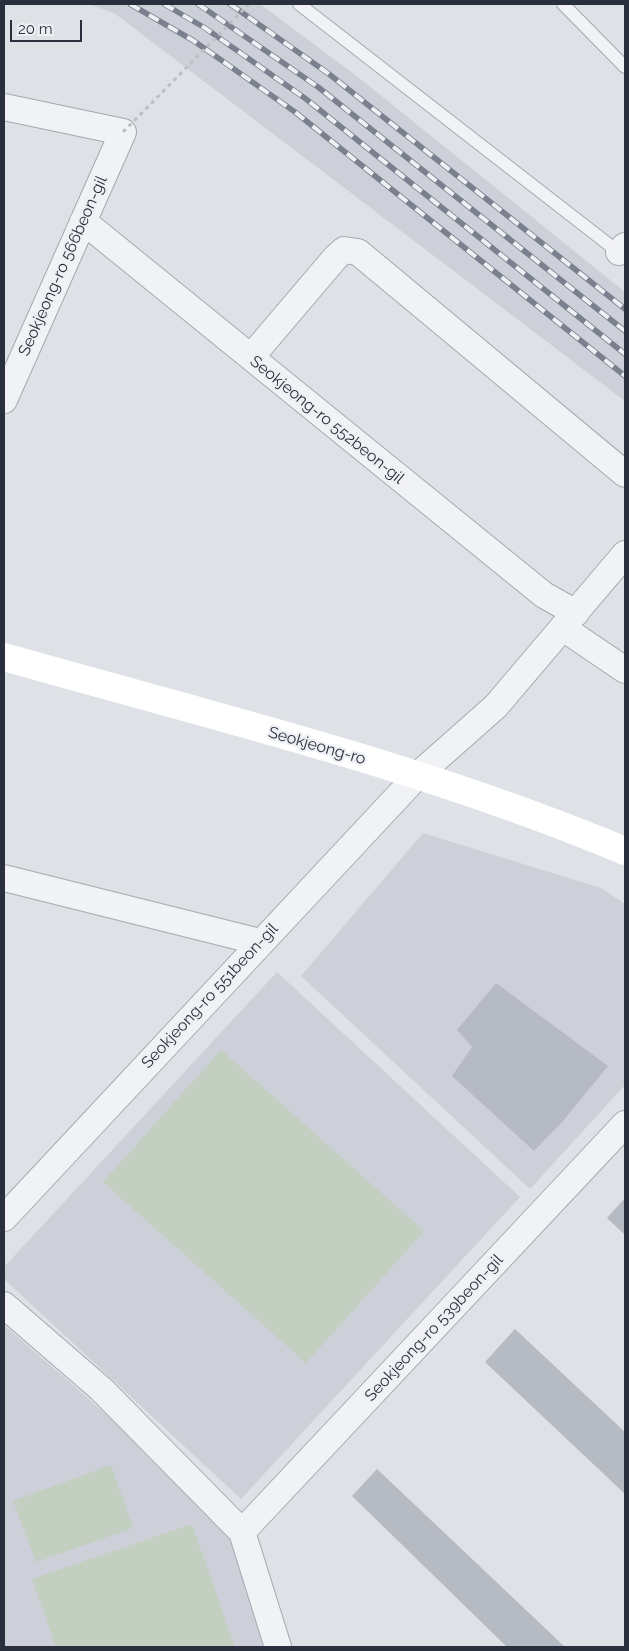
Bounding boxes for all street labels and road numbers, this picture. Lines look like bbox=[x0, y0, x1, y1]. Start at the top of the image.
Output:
street label: Seokjeong-ro 566beon-gil bbox=[15, 173, 111, 359]
street label: Seokjeong-ro 552beon-gil bbox=[246, 352, 408, 488]
street label: Seokjeong-ro bbox=[266, 723, 368, 769]
street label: Seokjeong-ro 551beon-gil bbox=[138, 919, 282, 1073]
street label: Seokjeong-ro 539beon-gil bbox=[361, 1251, 507, 1405]

